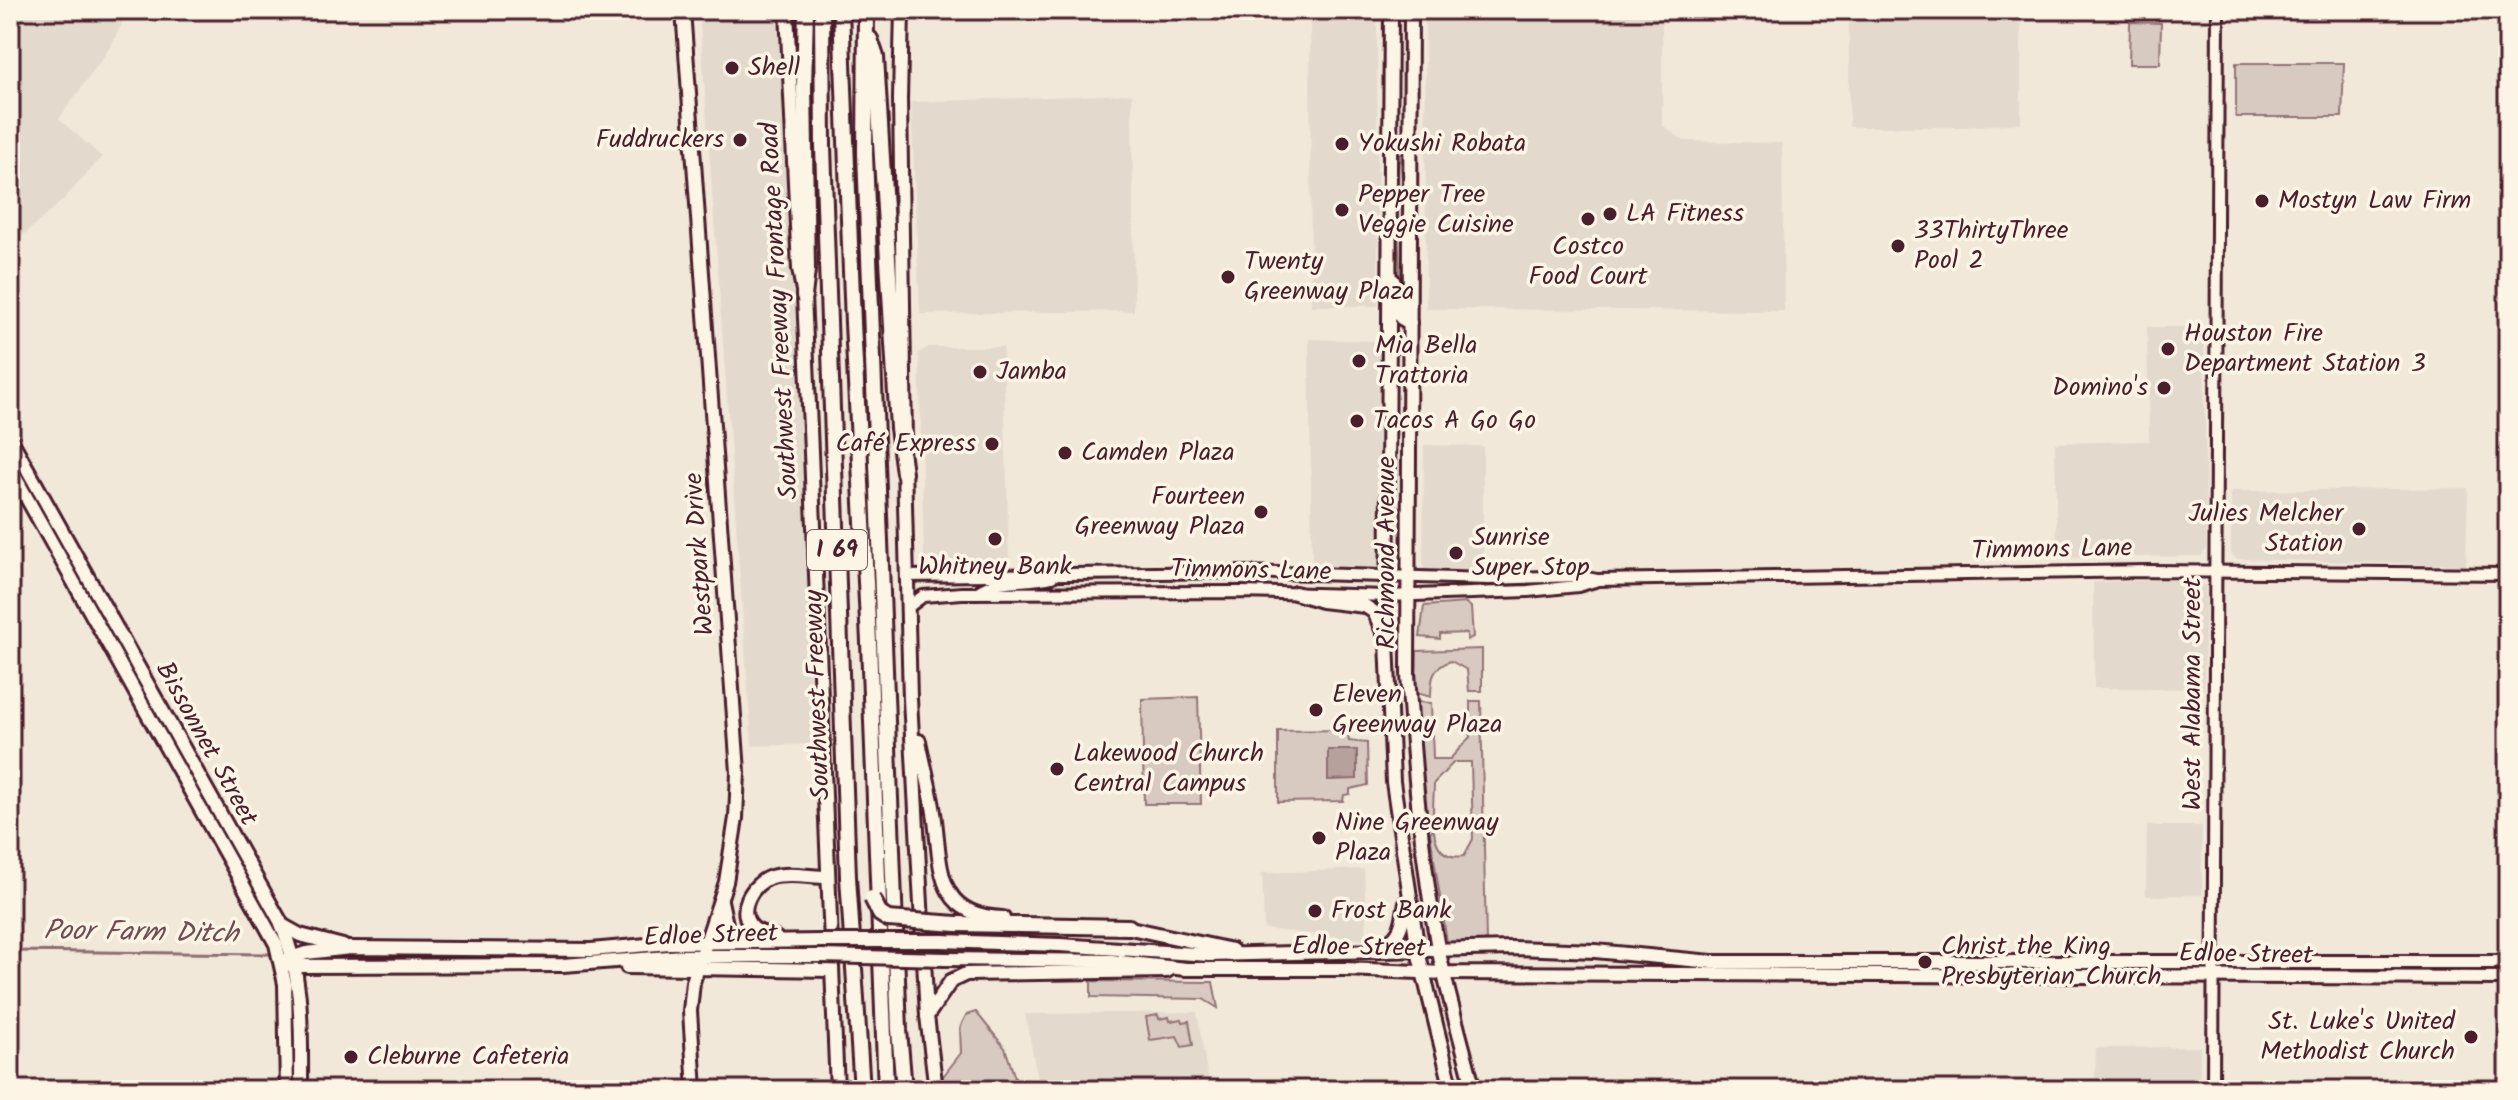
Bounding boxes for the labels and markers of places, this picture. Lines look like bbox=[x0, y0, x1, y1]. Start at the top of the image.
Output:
place label: Shell bbox=[748, 47, 800, 89]
marker: Shell bbox=[723, 59, 741, 77]
place label: Fuddruckers bbox=[596, 119, 724, 161]
place label: Yokushi Robata bbox=[1358, 123, 1526, 165]
marker: Fuddruckers bbox=[731, 131, 749, 149]
marker: Yokushi Robata bbox=[1333, 135, 1351, 153]
place label: Pepper Tree Veggie Cuisine bbox=[1358, 174, 1514, 246]
place label: Mostyn Law Firm bbox=[2278, 180, 2471, 222]
marker: Mostyn Law Firm bbox=[2253, 192, 2271, 210]
place label: LA Fitness bbox=[1626, 193, 1744, 235]
marker: Pepper Tree Veggie Cuisine bbox=[1333, 201, 1351, 219]
marker: LA Fitness bbox=[1601, 205, 1619, 223]
marker: Costco Food Court bbox=[1579, 210, 1597, 228]
place label: 33ThirtyThree Pool 2 bbox=[1914, 210, 2069, 282]
place label: Costco Food Court bbox=[1528, 226, 1648, 298]
marker: 33ThirtyThree Pool 2 bbox=[1889, 237, 1907, 255]
place label: Twenty Greenway Plaza bbox=[1244, 241, 1414, 313]
marker: Twenty Greenway Plaza bbox=[1219, 268, 1237, 286]
place label: Houston Fire Department Station 3 bbox=[2184, 313, 2426, 385]
place label: Mia Bella Trattoria bbox=[1375, 325, 1478, 397]
marker: Houston Fire Department Station 3 bbox=[2159, 340, 2177, 358]
place label: Jamba bbox=[996, 351, 1067, 393]
marker: Mia Bella Trattoria bbox=[1350, 352, 1368, 370]
marker: Jamba bbox=[971, 363, 989, 381]
place label: Domino's bbox=[2052, 367, 2148, 409]
marker: Domino's bbox=[2155, 379, 2173, 397]
place label: Tacos A Go Go bbox=[1373, 400, 1536, 442]
marker: Tacos A Go Go bbox=[1348, 412, 1366, 430]
place label: Café Express bbox=[835, 423, 976, 465]
place label: Camden Plaza bbox=[1081, 432, 1235, 474]
marker: Café Express bbox=[983, 435, 1001, 453]
marker: Camden Plaza bbox=[1056, 444, 1074, 462]
place label: Fourteen Greenway Plaza bbox=[1075, 476, 1245, 548]
place label: Julies Melcher Station bbox=[2188, 493, 2344, 565]
marker: Fourteen Greenway Plaza bbox=[1252, 503, 1270, 521]
place label: Sunrise Super Stop bbox=[1472, 517, 1590, 589]
marker: Julies Melcher Station bbox=[2350, 520, 2368, 538]
marker: Whitney Bank bbox=[986, 530, 1004, 548]
marker: Sunrise Super Stop bbox=[1447, 544, 1465, 562]
place label: Whitney Bank bbox=[918, 546, 1073, 588]
place label: Eleven Greenway Plaza bbox=[1332, 674, 1502, 746]
marker: Eleven Greenway Plaza bbox=[1307, 701, 1325, 719]
place label: Lakewood Church Central Campus bbox=[1073, 733, 1264, 805]
marker: Lakewood Church Central Campus bbox=[1048, 760, 1066, 778]
place label: Nine Greenway Plaza bbox=[1335, 802, 1499, 874]
marker: Nine Greenway Plaza bbox=[1310, 829, 1328, 847]
place label: Frost Bank bbox=[1331, 890, 1452, 932]
marker: Frost Bank bbox=[1306, 902, 1324, 920]
place label: Christ the King Presbyterian Church bbox=[1941, 926, 2162, 998]
marker: Christ the King Presbyterian Church bbox=[1916, 953, 1934, 971]
place label: St. Luke's United Methodist Church bbox=[2260, 1001, 2456, 1073]
marker: St. Luke's United Methodist Church bbox=[2462, 1028, 2480, 1046]
place label: Cleburne Cafeteria bbox=[367, 1036, 569, 1078]
marker: Cleburne Cafeteria bbox=[342, 1048, 360, 1066]

